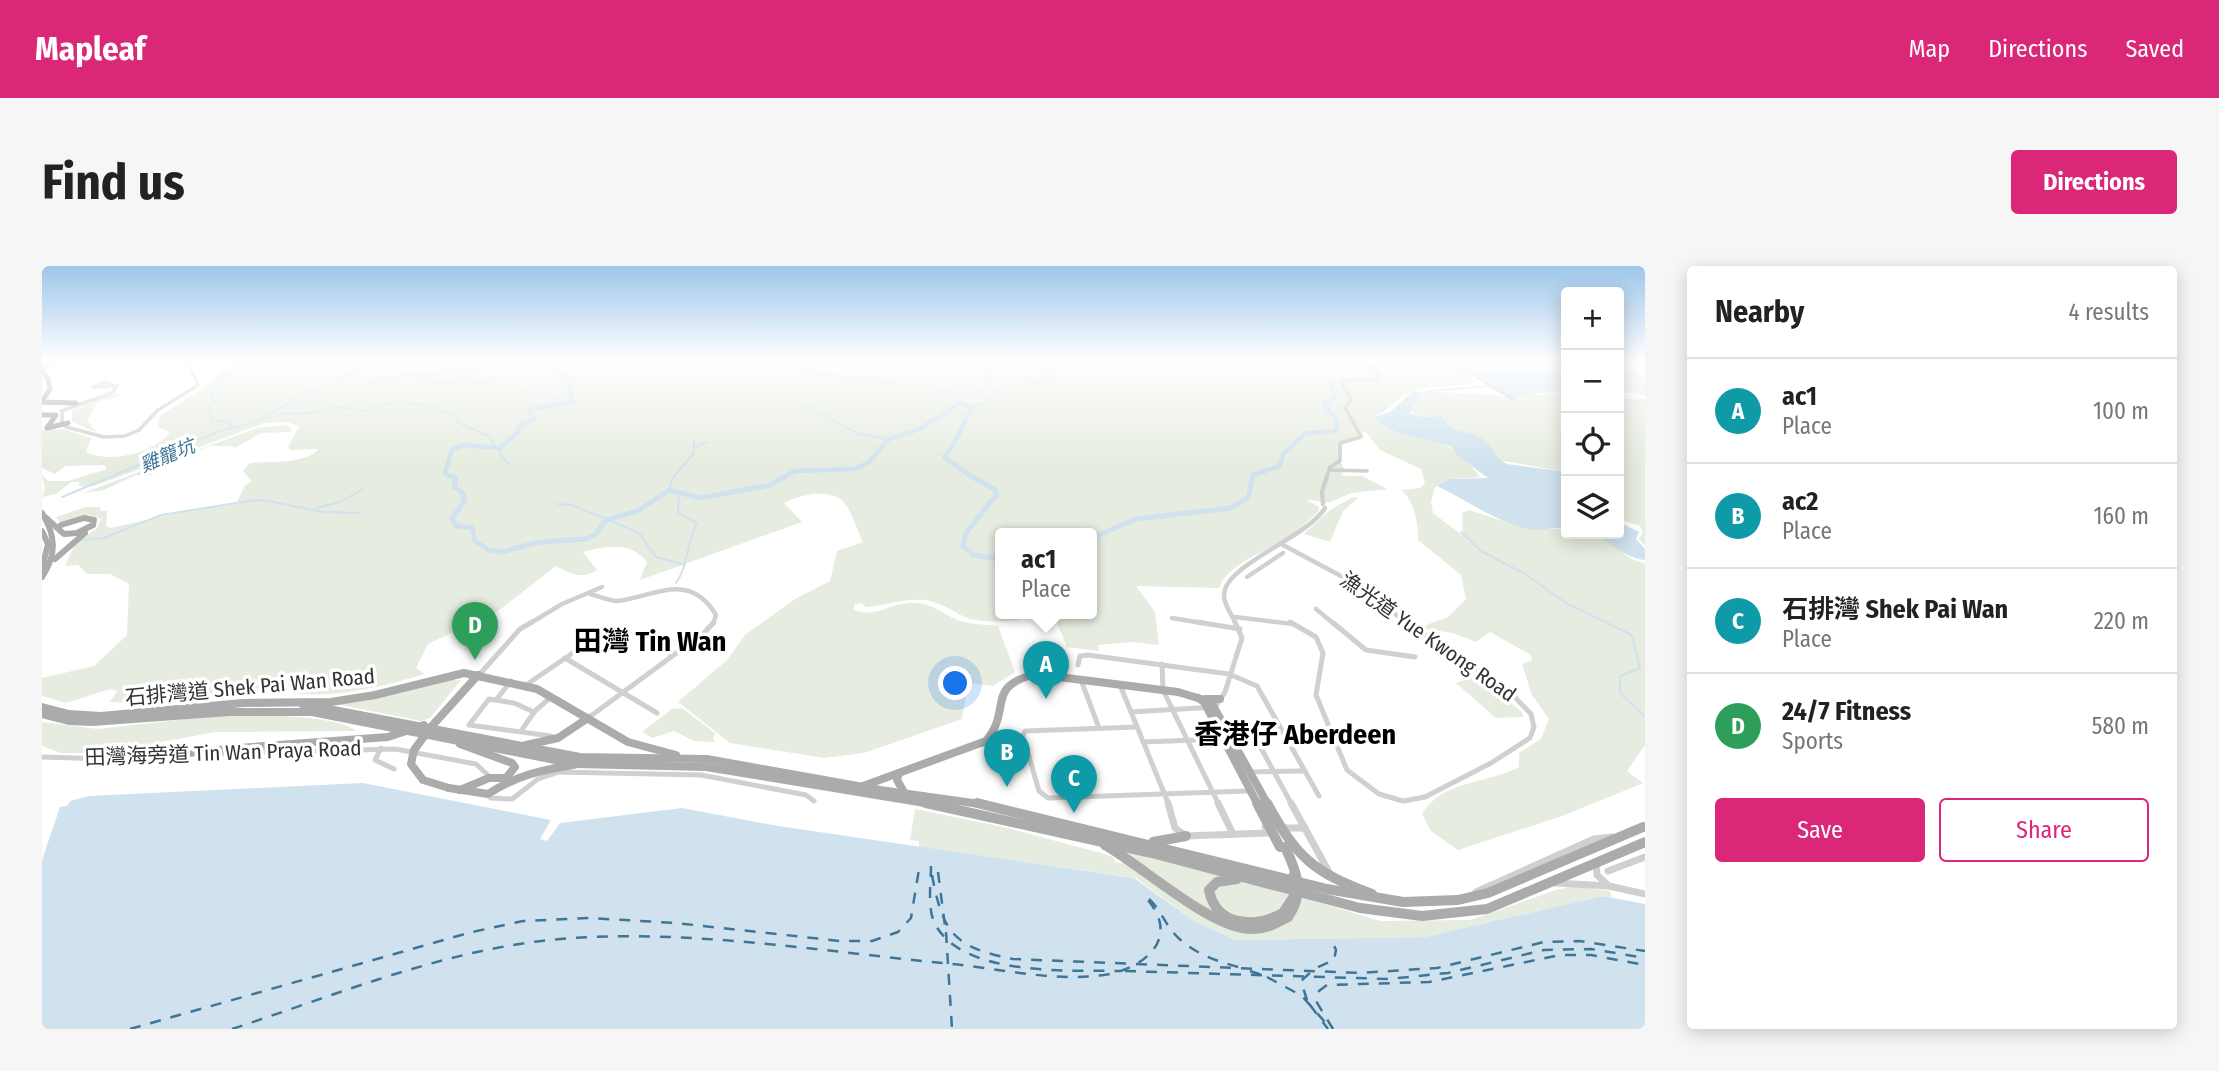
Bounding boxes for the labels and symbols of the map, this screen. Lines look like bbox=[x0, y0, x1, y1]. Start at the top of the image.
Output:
water label: 雞籠坑 bbox=[136, 433, 201, 477]
street label: 漁光道 Yue Kwong Road bbox=[1335, 566, 1521, 708]
pin: D bbox=[452, 602, 498, 660]
district label: 田灣 Tin Wan bbox=[574, 625, 726, 658]
pin: A bbox=[1023, 641, 1069, 699]
street label: 石排灣道 Shek Pai Wan Road bbox=[124, 663, 376, 711]
your location bbox=[938, 666, 972, 700]
district label: 香港仔 Aberdeen bbox=[1194, 718, 1396, 751]
pin: B bbox=[984, 729, 1030, 787]
street label: 田灣海旁道 Tin Wan Praya Road bbox=[84, 735, 362, 771]
pin: C bbox=[1051, 755, 1097, 813]

